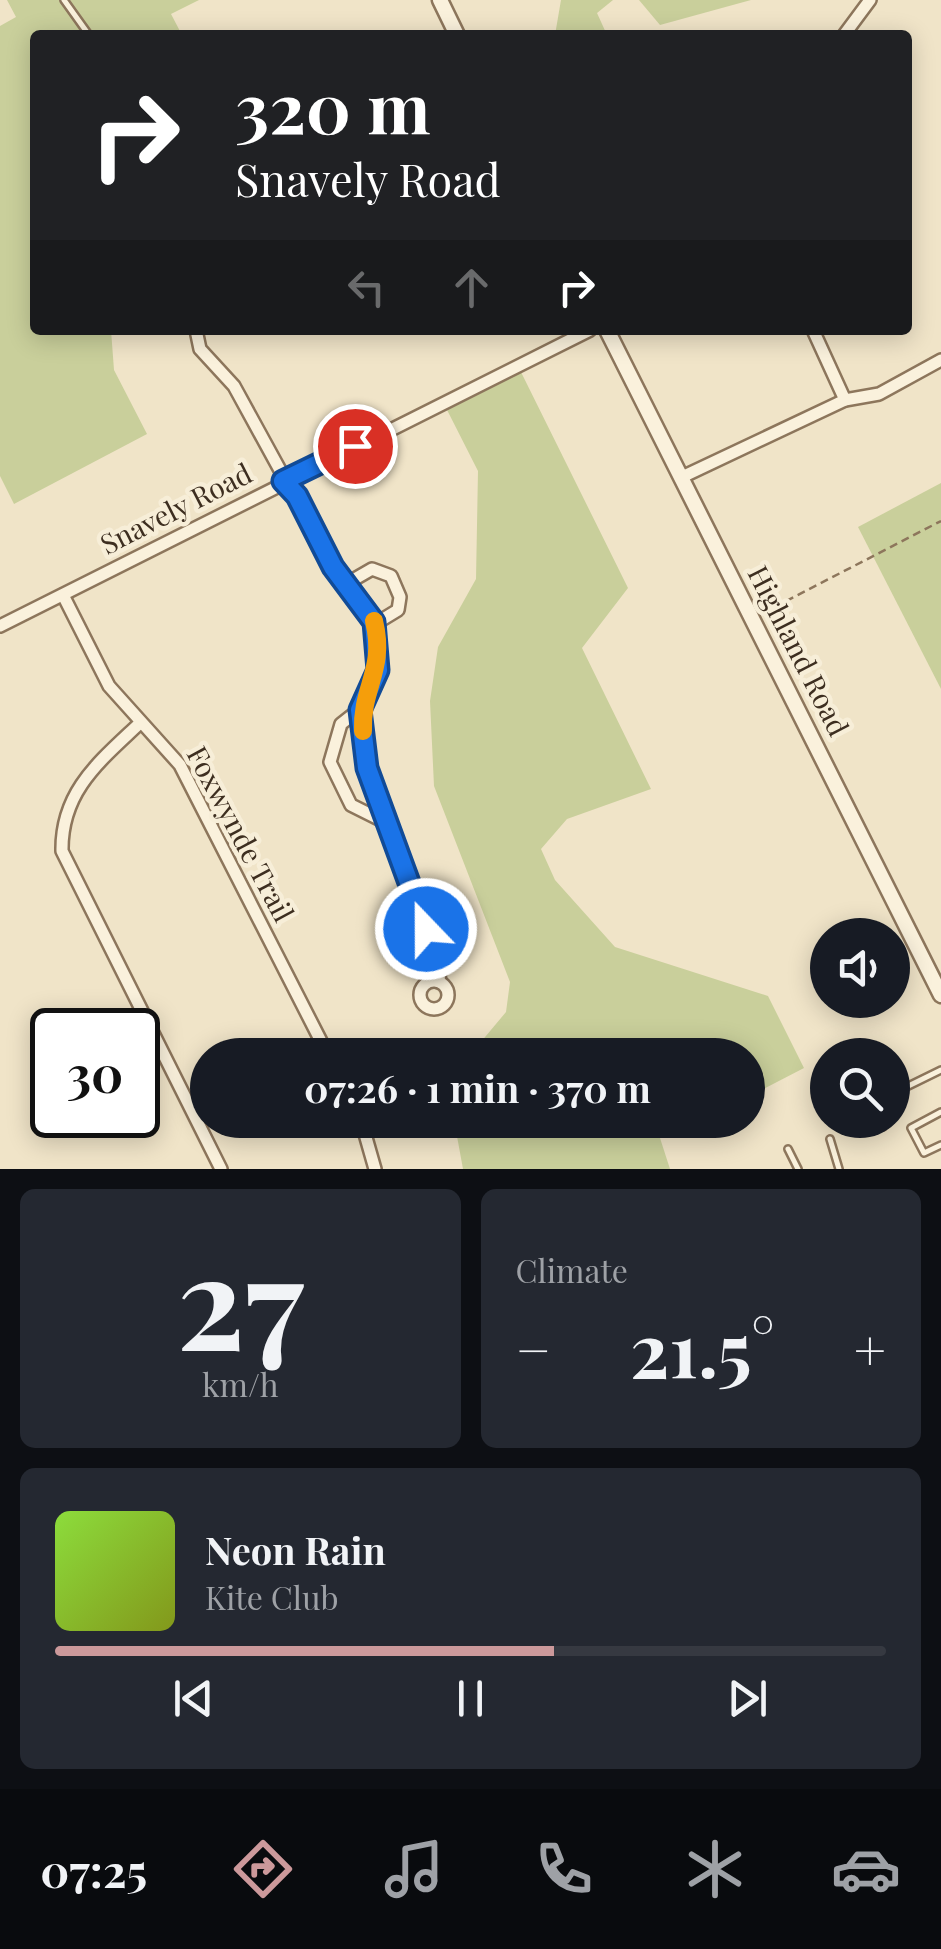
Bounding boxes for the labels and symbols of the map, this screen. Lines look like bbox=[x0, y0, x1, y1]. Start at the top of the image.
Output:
pin bbox=[313, 404, 398, 489]
street label: Snavely Road bbox=[93, 454, 257, 562]
street label: Highland Road bbox=[741, 559, 858, 742]
street label: Foxwynde Trail bbox=[179, 739, 303, 928]
position arrow bbox=[374, 877, 478, 981]
speed limit sign: 30 bbox=[30, 1008, 160, 1138]

